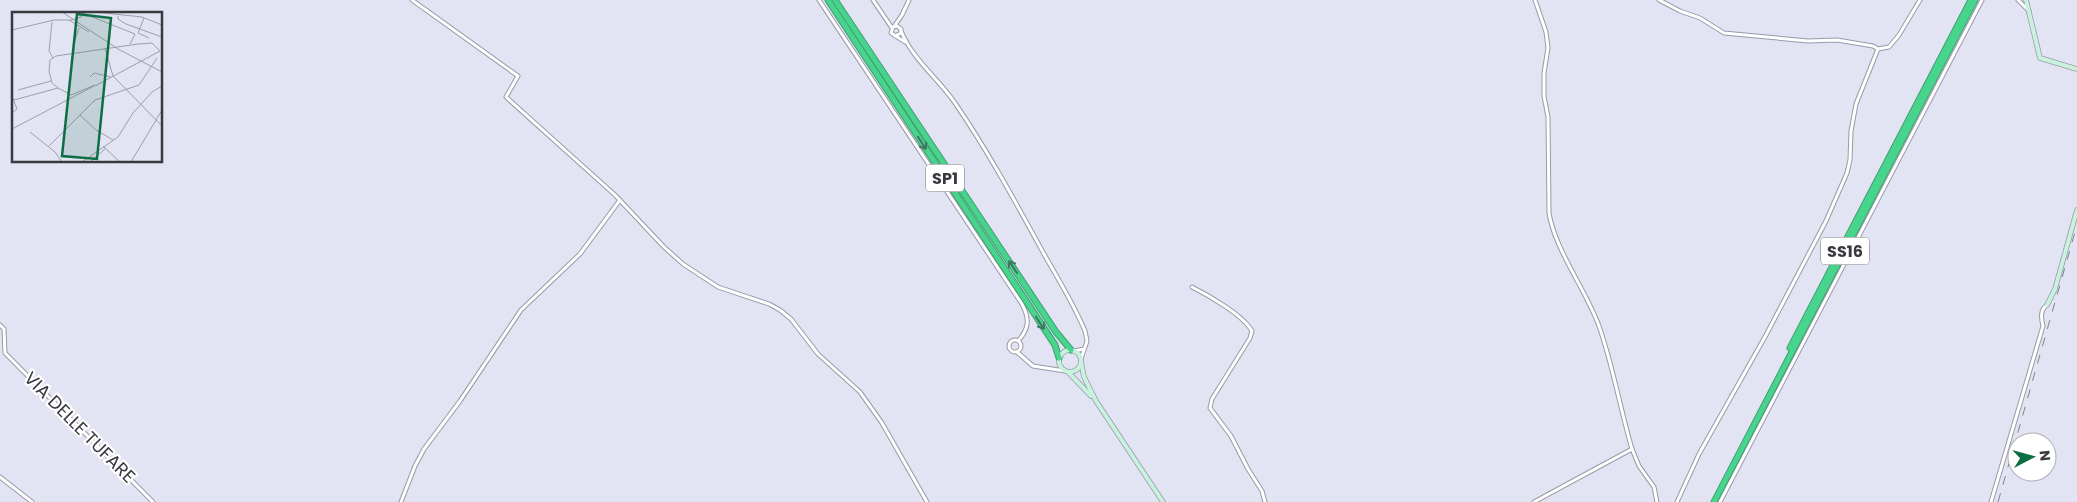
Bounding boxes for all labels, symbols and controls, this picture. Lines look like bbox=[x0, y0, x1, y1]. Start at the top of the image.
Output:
inset map bbox=[12, 12, 162, 162]
one-way arrow bbox=[917, 136, 927, 150]
road number: SP1 bbox=[926, 164, 964, 192]
road number: SS16 bbox=[1821, 238, 1869, 264]
one-way arrow bbox=[1007, 261, 1017, 275]
one-way arrow bbox=[1035, 315, 1045, 329]
street label: VIA DELLE TUFARE bbox=[19, 366, 141, 488]
north arrow bbox=[2007, 432, 2057, 482]
text: N bbox=[2034, 449, 2055, 462]

